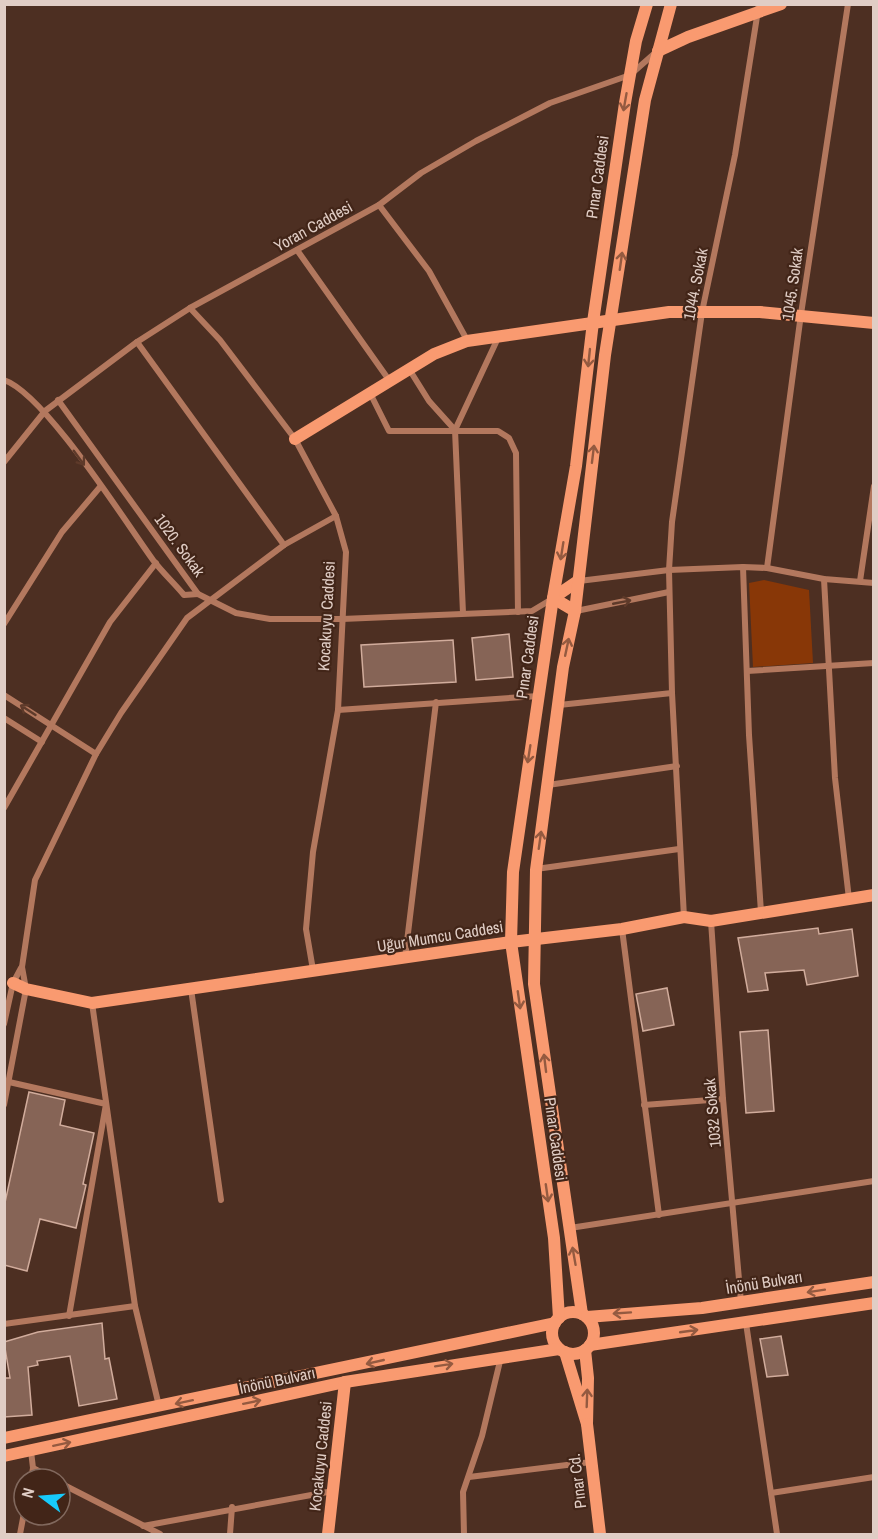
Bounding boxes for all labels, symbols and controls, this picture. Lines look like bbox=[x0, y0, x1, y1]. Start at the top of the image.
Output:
one-way arrow bbox=[619, 92, 630, 112]
street label: Pınar Caddesi bbox=[580, 134, 614, 220]
street label: Yoran Caddesi bbox=[270, 195, 356, 257]
street label: 1044. Sokak bbox=[677, 246, 713, 322]
street label: 1045. Sokak bbox=[776, 246, 808, 322]
one-way arrow bbox=[615, 251, 626, 271]
one-way arrow bbox=[583, 348, 594, 367]
one-way arrow bbox=[588, 444, 599, 464]
one-way arrow bbox=[73, 449, 85, 465]
street label: 1020. Sokak bbox=[150, 509, 211, 581]
one-way arrow bbox=[556, 541, 567, 560]
street label: Kocakuyu Caddesi bbox=[312, 560, 340, 672]
one-way arrow bbox=[612, 596, 631, 607]
street label: Pınar Caddesi bbox=[510, 614, 544, 700]
one-way arrow bbox=[562, 638, 574, 657]
one-way arrow bbox=[20, 704, 37, 716]
one-way arrow bbox=[524, 743, 535, 763]
one-way arrow bbox=[534, 830, 545, 850]
street label: Uğur Mumcu Caddesi bbox=[375, 915, 505, 957]
one-way arrow bbox=[514, 989, 525, 1009]
one-way arrow bbox=[539, 1054, 550, 1073]
street label: 1032 Sokak bbox=[698, 1077, 726, 1148]
street label: Pınar Caddesi bbox=[539, 1096, 573, 1182]
one-way arrow bbox=[542, 1182, 553, 1202]
one-way arrow bbox=[568, 1246, 579, 1266]
street label: İnönü Bulvarı bbox=[724, 1265, 804, 1299]
one-way arrow bbox=[806, 1285, 826, 1296]
one-way arrow bbox=[613, 1308, 633, 1319]
one-way arrow bbox=[679, 1325, 699, 1336]
one-way arrow bbox=[366, 1357, 385, 1368]
one-way arrow bbox=[433, 1360, 453, 1371]
street label: İnönü Bulvarı bbox=[237, 1361, 317, 1399]
one-way arrow bbox=[582, 1389, 593, 1409]
one-way arrow bbox=[242, 1396, 261, 1407]
one-way arrow bbox=[175, 1397, 194, 1408]
street label: Kocakuyu Caddesi bbox=[303, 1400, 337, 1512]
one-way arrow bbox=[52, 1437, 71, 1449]
street label: Pınar Cd. bbox=[563, 1452, 591, 1510]
north arrow bbox=[12, 1467, 72, 1527]
text: N bbox=[16, 1485, 39, 1500]

